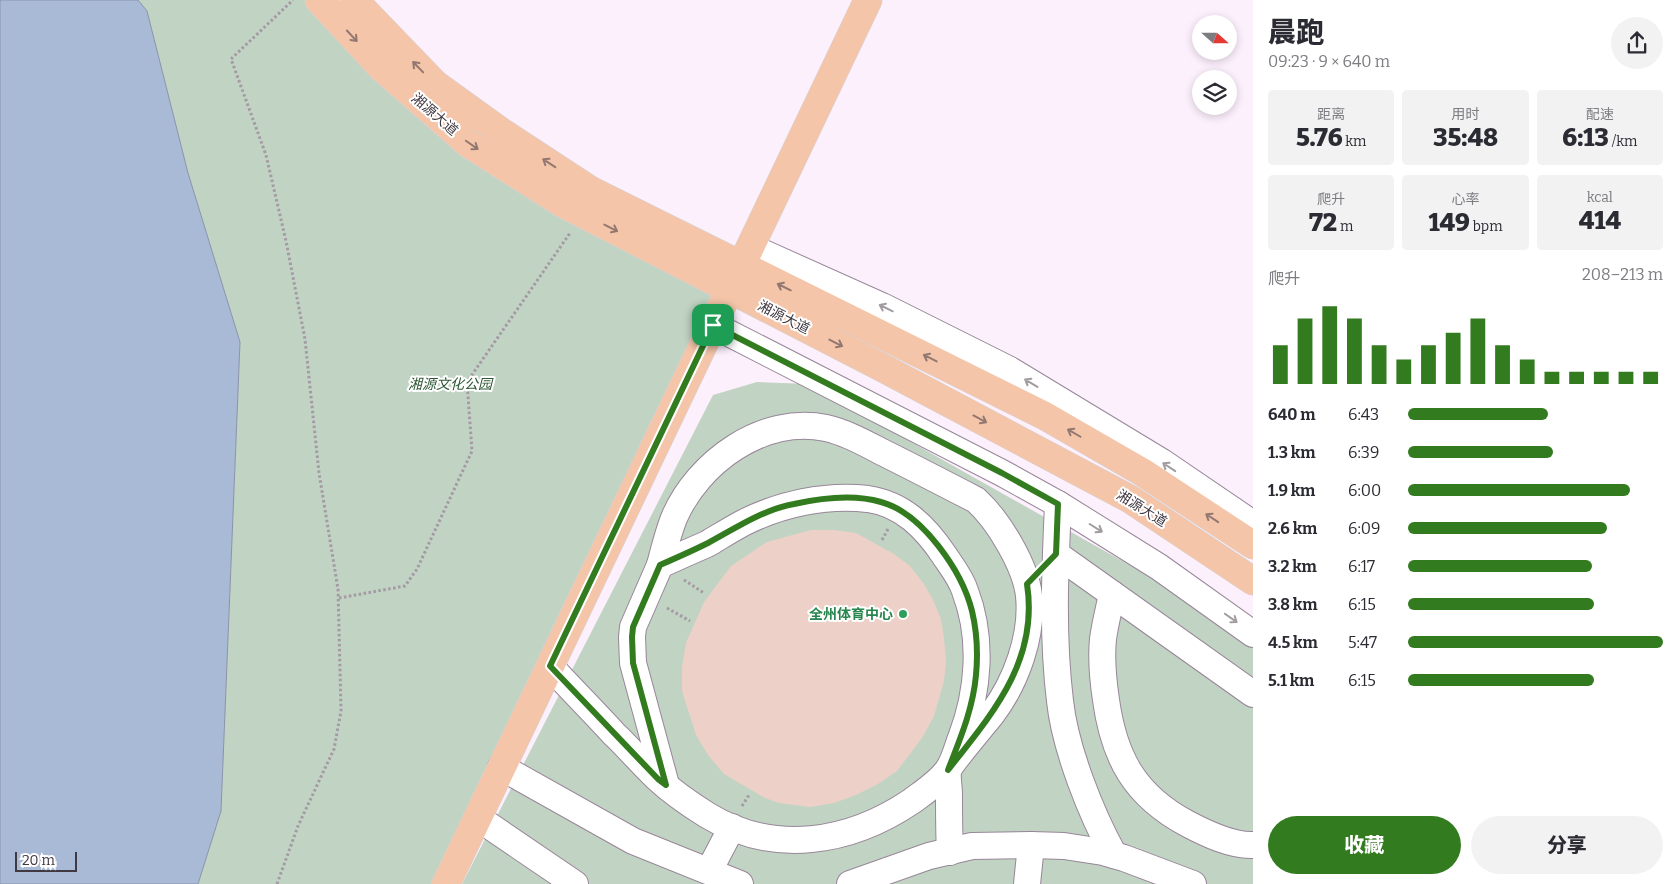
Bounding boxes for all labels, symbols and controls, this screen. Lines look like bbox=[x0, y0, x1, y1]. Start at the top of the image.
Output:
north arrow bbox=[1192, 15, 1238, 60]
map controls bbox=[1192, 15, 1237, 115]
text: 晨跑 bbox=[1268, 16, 1324, 49]
button: share bbox=[1611, 17, 1663, 69]
one-way arrow bbox=[346, 29, 358, 42]
text: 09:23 · 9 × 640 m bbox=[1268, 52, 1390, 71]
one-way arrow bbox=[412, 61, 424, 74]
button: layers bbox=[1192, 70, 1237, 115]
street label: 湘源大道 bbox=[408, 90, 461, 139]
text: 距离 bbox=[1317, 106, 1345, 123]
text: 用时 bbox=[1451, 106, 1479, 123]
text: 配速 bbox=[1586, 106, 1614, 123]
text: 5.76 bbox=[1296, 123, 1343, 153]
text: 35:48 bbox=[1433, 123, 1498, 153]
text: 6:13 bbox=[1562, 123, 1609, 153]
text: km bbox=[1343, 133, 1366, 150]
text: /km bbox=[1609, 133, 1637, 150]
one-way arrow bbox=[465, 140, 479, 150]
one-way arrow bbox=[542, 158, 556, 169]
text: kcal bbox=[1587, 189, 1613, 206]
text: 爬升 bbox=[1317, 191, 1345, 208]
text: 心率 bbox=[1451, 191, 1479, 208]
text: 414 bbox=[1579, 206, 1621, 236]
text: 72 bbox=[1309, 208, 1337, 238]
text: 149 bbox=[1428, 208, 1470, 238]
text: m bbox=[1337, 218, 1353, 235]
text: bpm bbox=[1470, 218, 1503, 235]
one-way arrow bbox=[603, 224, 618, 233]
text: 208–213 m bbox=[1582, 265, 1663, 284]
text: 爬升 bbox=[1268, 269, 1300, 288]
one-way arrow bbox=[777, 282, 792, 292]
street label: 湘源大道 bbox=[755, 297, 813, 338]
one-way arrow bbox=[879, 303, 894, 313]
pin bbox=[692, 304, 734, 346]
icon: arrive bbox=[699, 311, 727, 339]
one-way arrow bbox=[828, 338, 843, 348]
one-way arrow bbox=[923, 353, 938, 363]
park label: 湘源文化公园 bbox=[408, 376, 494, 393]
one-way arrow bbox=[1024, 377, 1038, 387]
text: 640 m bbox=[1268, 405, 1316, 424]
text: 6:43 bbox=[1348, 405, 1379, 424]
one-way arrow bbox=[972, 414, 986, 424]
one-way arrow bbox=[1067, 428, 1082, 438]
text: 1.3 km bbox=[1268, 443, 1315, 462]
text: 6:39 bbox=[1348, 443, 1379, 462]
one-way arrow bbox=[1163, 462, 1177, 472]
text: 1.9 km bbox=[1268, 481, 1315, 500]
text: 6:00 bbox=[1348, 481, 1381, 500]
street label: 湘源大道 bbox=[1113, 486, 1170, 530]
one-way arrow bbox=[1206, 513, 1220, 523]
text: 2.6 km bbox=[1268, 519, 1317, 538]
text: 6:09 bbox=[1348, 519, 1380, 538]
one-way arrow bbox=[1089, 522, 1103, 533]
text: 3.2 km bbox=[1268, 557, 1317, 576]
text: 6:17 bbox=[1348, 557, 1375, 576]
text: 3.8 km bbox=[1268, 595, 1317, 614]
text: 6:15 bbox=[1348, 595, 1376, 614]
place label: 全州体育中心 bbox=[809, 606, 893, 623]
marker: 全州体育中心 bbox=[897, 608, 909, 620]
one-way arrow bbox=[1224, 613, 1238, 623]
text: 4.5 km bbox=[1268, 633, 1318, 652]
text: 5:47 bbox=[1348, 633, 1377, 652]
text: 5.1 km bbox=[1268, 671, 1314, 690]
text: 6:15 bbox=[1348, 671, 1376, 690]
button: 收藏 bbox=[1268, 816, 1461, 874]
button: 分享 bbox=[1471, 816, 1663, 874]
scale bar bbox=[15, 849, 78, 872]
text: 20 m bbox=[22, 852, 55, 869]

